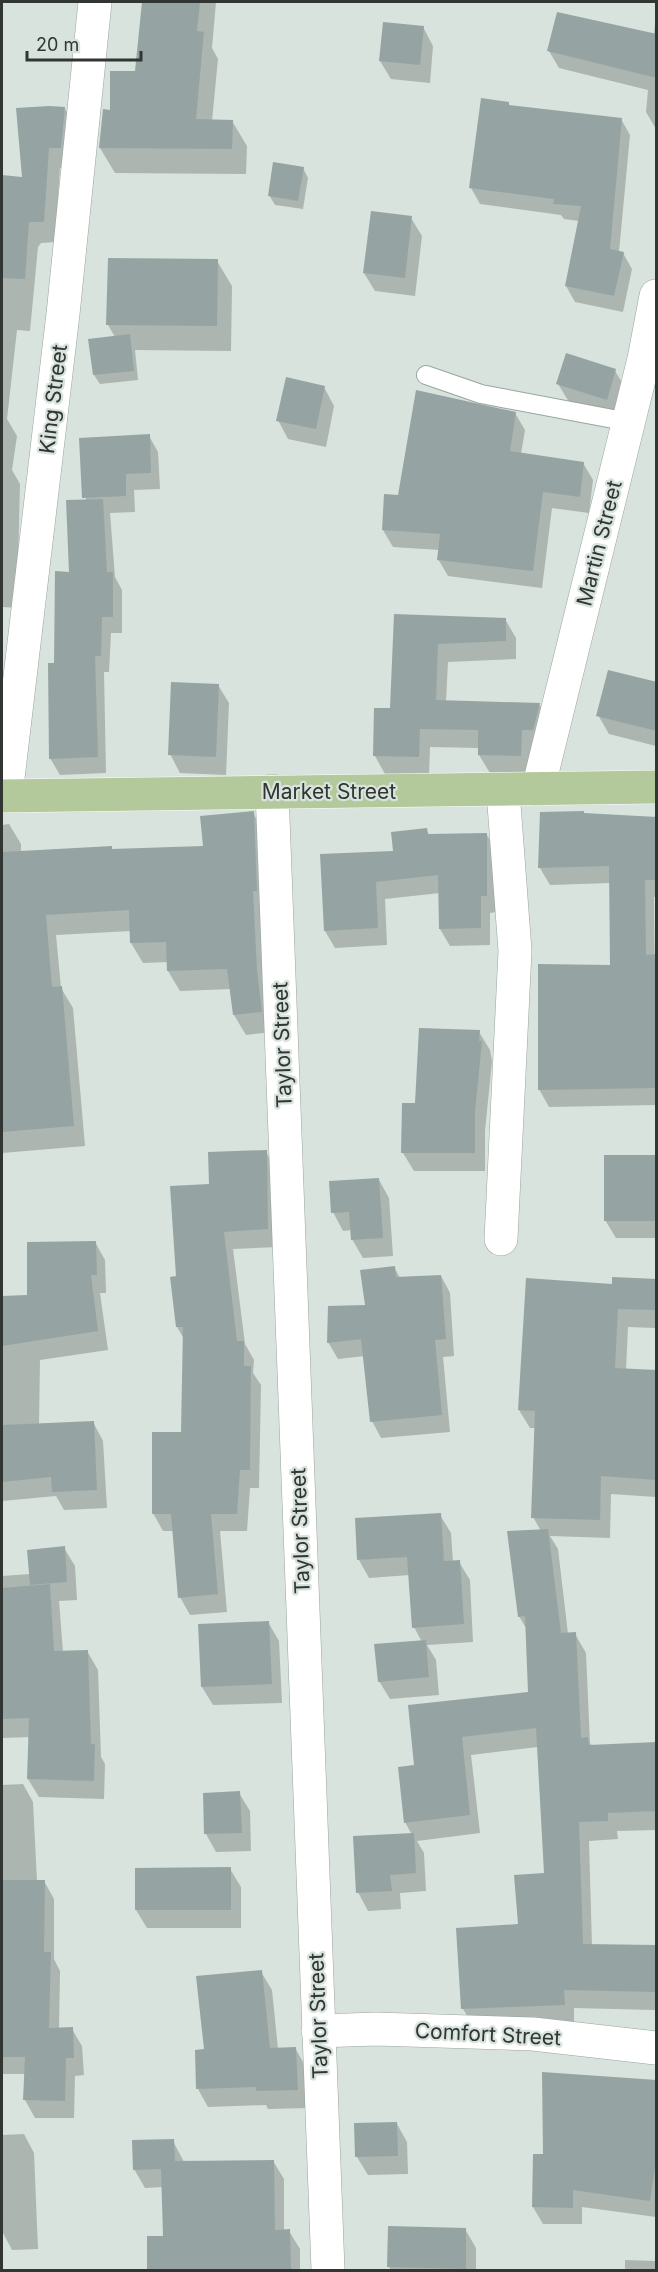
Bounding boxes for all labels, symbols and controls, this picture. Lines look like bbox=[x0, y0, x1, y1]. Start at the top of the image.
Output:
scale bar bbox=[27, 24, 141, 62]
text: 20 m bbox=[36, 34, 79, 55]
street label: King Street bbox=[34, 343, 72, 455]
street label: Martin Street bbox=[571, 478, 627, 608]
street label: Market Street bbox=[262, 779, 396, 804]
street label: Taylor Street bbox=[267, 981, 297, 1108]
street label: Taylor Street bbox=[285, 1467, 315, 1594]
street label: Taylor Street bbox=[303, 1952, 333, 2079]
street label: Comfort Street bbox=[414, 2018, 562, 2050]

